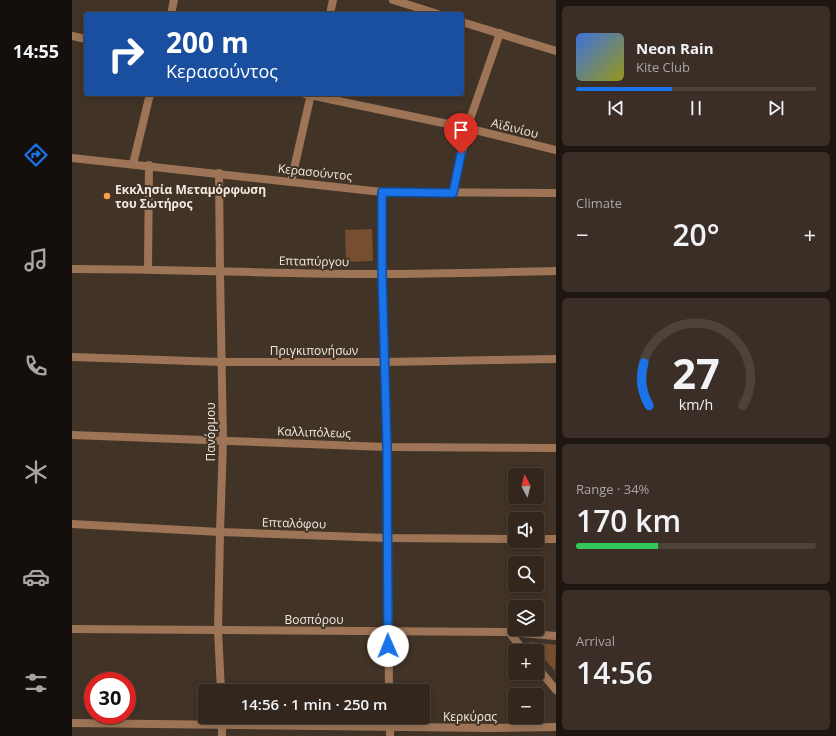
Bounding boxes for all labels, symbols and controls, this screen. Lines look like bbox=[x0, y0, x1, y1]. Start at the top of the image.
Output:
text: 200 m bbox=[166, 23, 249, 61]
icon: right bbox=[100, 28, 152, 80]
text: Neon Rain bbox=[636, 38, 714, 58]
text: 14:55 bbox=[13, 39, 59, 63]
text: Kite Club bbox=[636, 58, 690, 76]
text: Κερασούντος bbox=[166, 59, 278, 83]
icon: previous bbox=[605, 97, 627, 119]
icon: pause bbox=[685, 97, 707, 119]
icon: next bbox=[765, 97, 787, 119]
pin bbox=[444, 113, 478, 154]
street label: Αϊδινίου bbox=[490, 114, 540, 142]
icon: arrive bbox=[450, 119, 472, 141]
icon: directions bbox=[22, 141, 50, 169]
street label: Κερασούντος bbox=[277, 160, 353, 184]
place label: Εκκλησία Μεταμόρφωση του Σωτήρος bbox=[115, 181, 266, 212]
marker: Εκκλησία Μεταμόρφωση του Σωτήρος bbox=[102, 191, 112, 201]
text: Climate bbox=[576, 194, 622, 212]
text: 20° bbox=[672, 214, 720, 255]
text: − bbox=[576, 219, 589, 249]
text: + bbox=[803, 219, 816, 249]
icon: music bbox=[22, 246, 50, 274]
street label: Επταπύργου bbox=[279, 252, 349, 270]
street label: Πριγκιπονήσων bbox=[270, 342, 358, 359]
text: 27 bbox=[672, 345, 720, 401]
icon: phone bbox=[22, 352, 50, 380]
text: km/h bbox=[679, 395, 713, 414]
street label: Πανόρμου bbox=[202, 403, 219, 461]
street label: Καλλιπόλεως bbox=[277, 422, 351, 442]
icon: climate bbox=[22, 458, 50, 486]
north arrow bbox=[508, 468, 544, 504]
map controls bbox=[508, 468, 544, 724]
text: Range · 34% bbox=[576, 480, 649, 498]
text: 170 km bbox=[576, 500, 681, 541]
button: sound bbox=[508, 512, 544, 548]
street label: Επταλόφου bbox=[262, 513, 326, 533]
button: search bbox=[508, 556, 544, 592]
icon: car bbox=[22, 563, 50, 591]
button: layers bbox=[508, 600, 544, 636]
street label: Βοσπόρου bbox=[284, 611, 344, 628]
position arrow bbox=[367, 625, 409, 667]
text: Arrival bbox=[576, 632, 615, 650]
button: + bbox=[508, 644, 544, 680]
text: 14:56 bbox=[576, 652, 653, 693]
icon: filters bbox=[22, 669, 50, 697]
speed limit sign: 30 bbox=[84, 672, 136, 724]
button: − bbox=[508, 688, 544, 724]
text: 14:56 · 1 min · 250 m bbox=[241, 694, 387, 714]
street label: Κερκύρας bbox=[443, 708, 497, 725]

